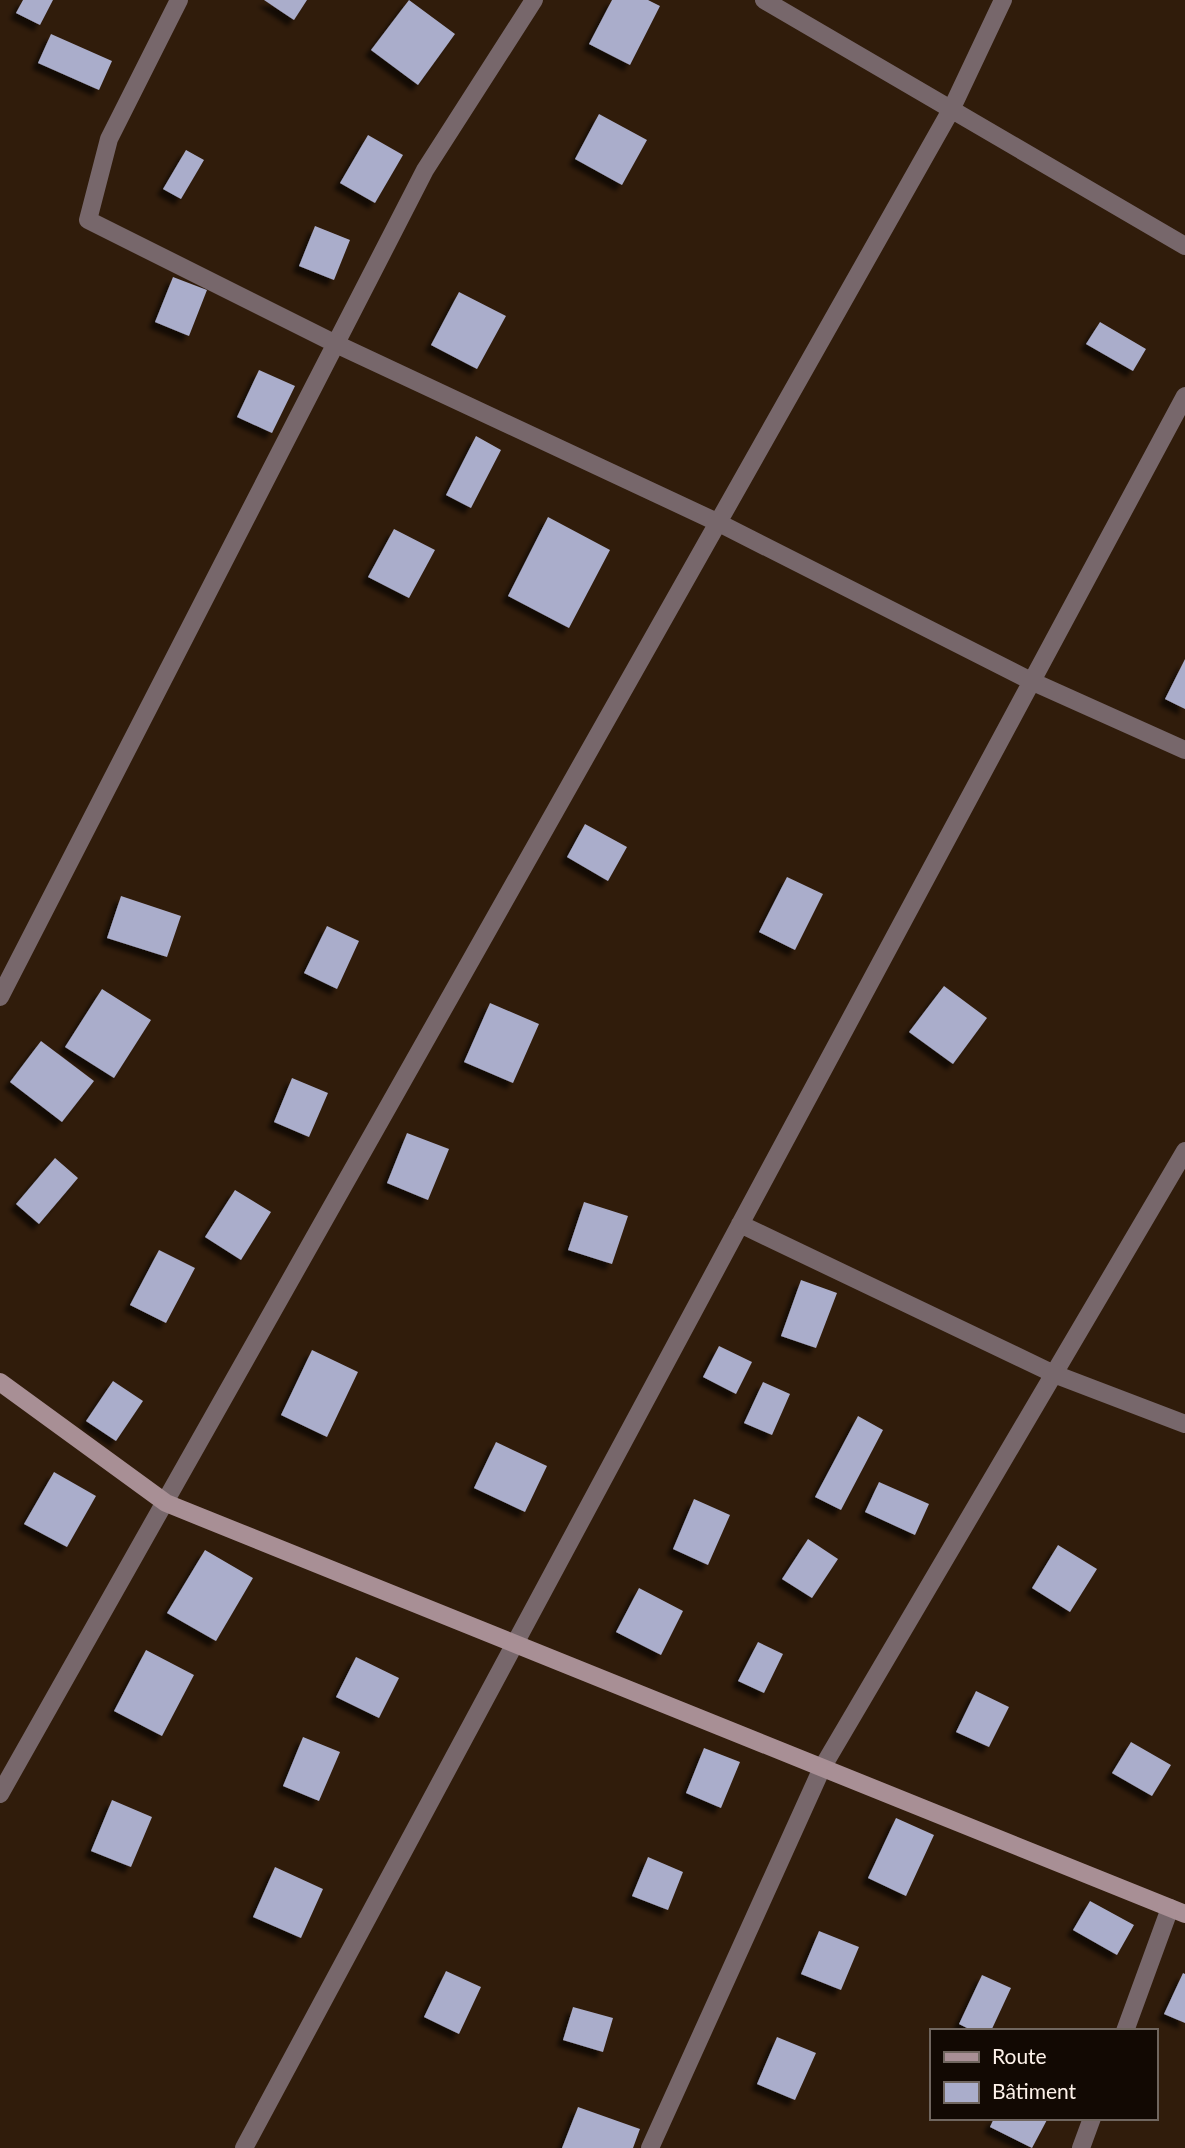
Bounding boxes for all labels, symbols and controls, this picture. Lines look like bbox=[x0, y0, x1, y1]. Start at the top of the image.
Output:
legend bbox=[930, 2029, 1157, 2120]
text: Route bbox=[992, 2043, 1047, 2068]
text: Bâtiment bbox=[992, 2078, 1077, 2103]

